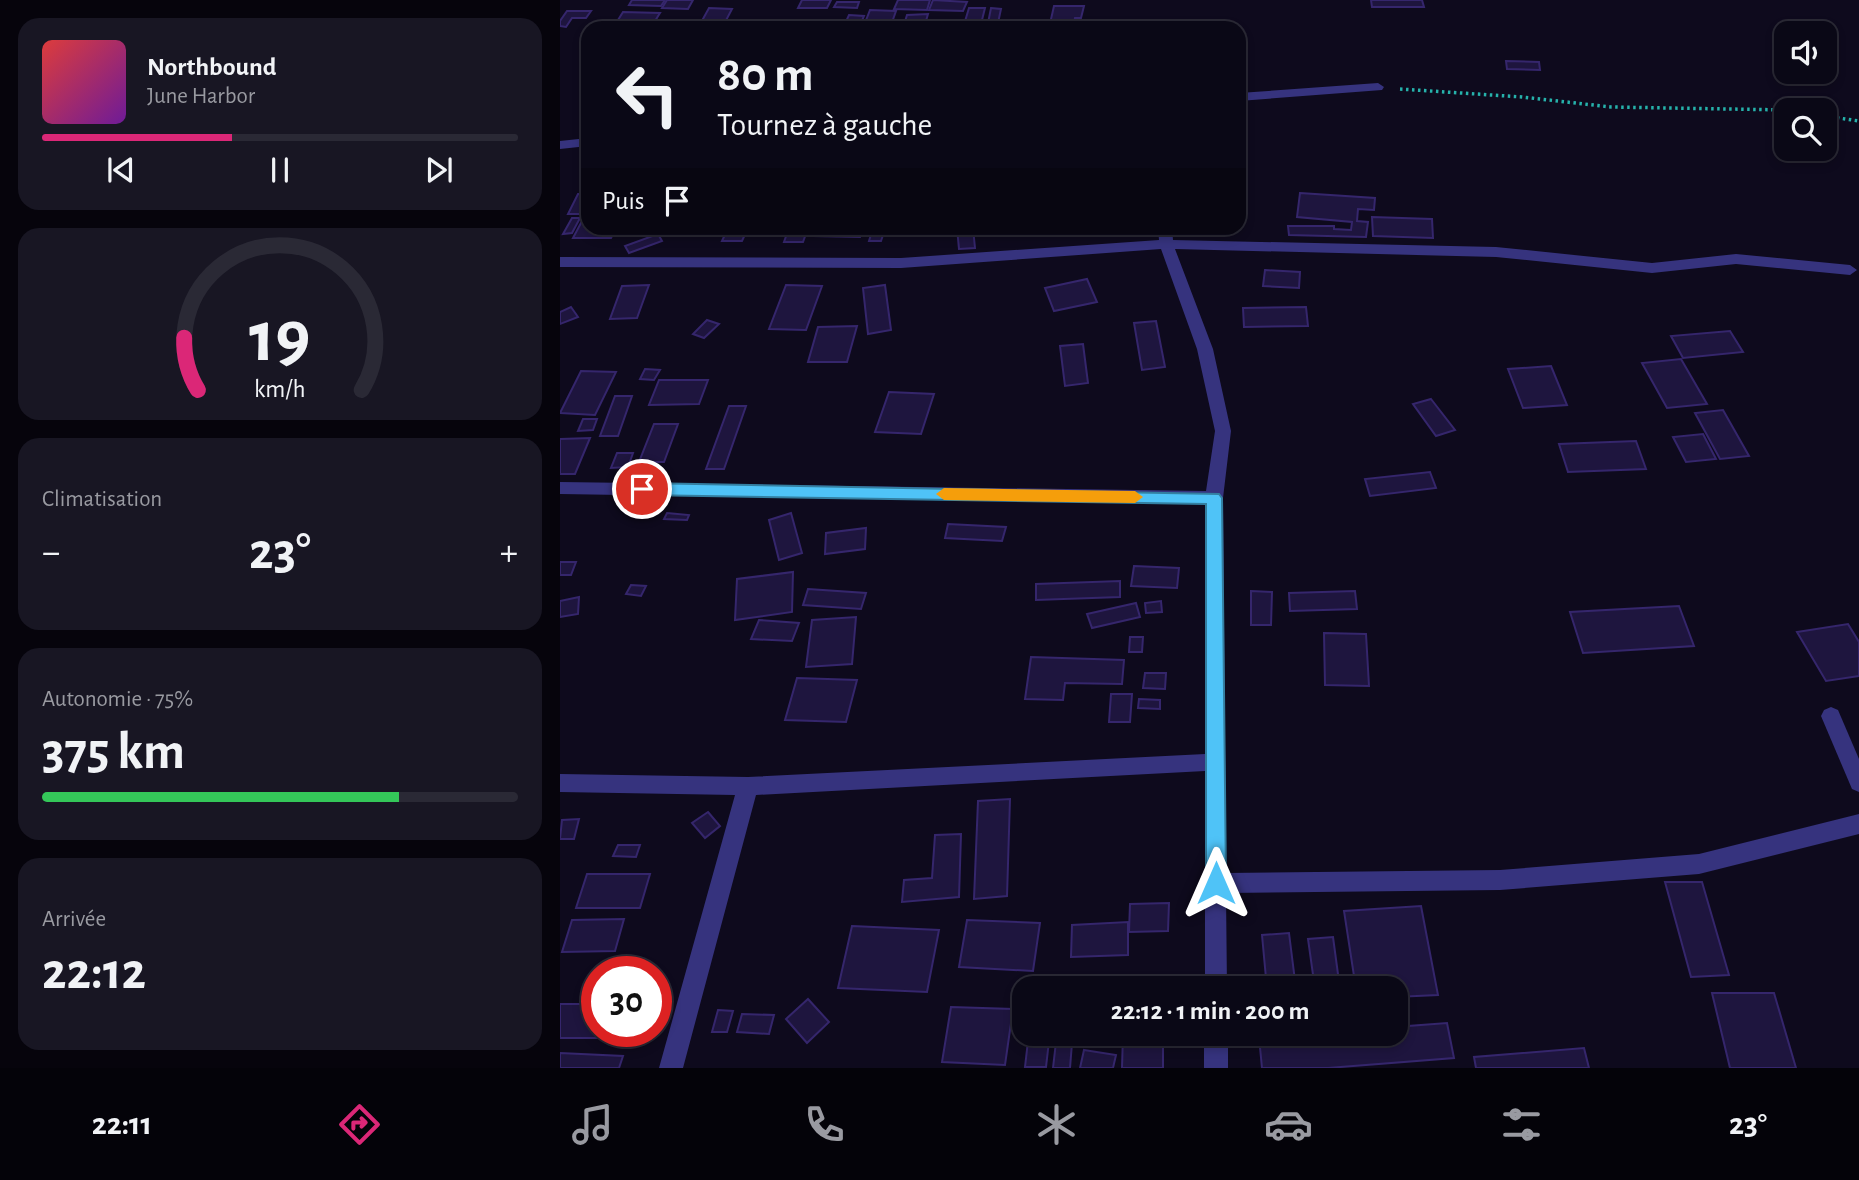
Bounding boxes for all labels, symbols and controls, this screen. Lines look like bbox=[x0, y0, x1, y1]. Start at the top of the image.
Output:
map controls bbox=[1774, 21, 1837, 161]
button: sound bbox=[1774, 21, 1837, 84]
icon: left bbox=[602, 49, 693, 140]
text: 80 m bbox=[717, 51, 814, 100]
text: Northbound bbox=[147, 54, 276, 80]
text: June Harbor bbox=[147, 85, 255, 108]
button: search bbox=[1774, 98, 1837, 161]
text: Tournez à gauche bbox=[717, 109, 932, 141]
icon: previous bbox=[102, 151, 140, 189]
icon: pause bbox=[261, 151, 299, 189]
icon: next bbox=[420, 151, 458, 189]
icon: arrive bbox=[658, 182, 696, 220]
text: Puis bbox=[602, 188, 644, 214]
text: 19 bbox=[249, 302, 311, 375]
text: km/h bbox=[254, 377, 306, 402]
pin bbox=[612, 459, 672, 519]
icon: arrive bbox=[623, 470, 661, 508]
text: Climatisation bbox=[42, 488, 162, 511]
text: 23° bbox=[249, 526, 311, 578]
text: − bbox=[42, 534, 60, 572]
text: + bbox=[500, 534, 518, 572]
text: Autonomie · 75% bbox=[42, 688, 193, 711]
text: 375 km bbox=[42, 726, 185, 778]
position arrow bbox=[1179, 846, 1253, 920]
text: Arrivée bbox=[42, 908, 106, 931]
text: 22:12 bbox=[42, 946, 146, 998]
speed limit sign: 30 bbox=[581, 956, 672, 1047]
text: 22:12 · 1 min · 200 m bbox=[1111, 998, 1309, 1024]
icon: directions bbox=[335, 1100, 384, 1149]
icon: music bbox=[568, 1100, 617, 1149]
icon: phone bbox=[800, 1100, 849, 1149]
icon: climate bbox=[1032, 1100, 1081, 1149]
icon: car bbox=[1264, 1100, 1313, 1149]
icon: filters bbox=[1497, 1100, 1546, 1149]
text: 22:11 bbox=[92, 1108, 152, 1140]
text: 23° bbox=[1729, 1108, 1767, 1140]

